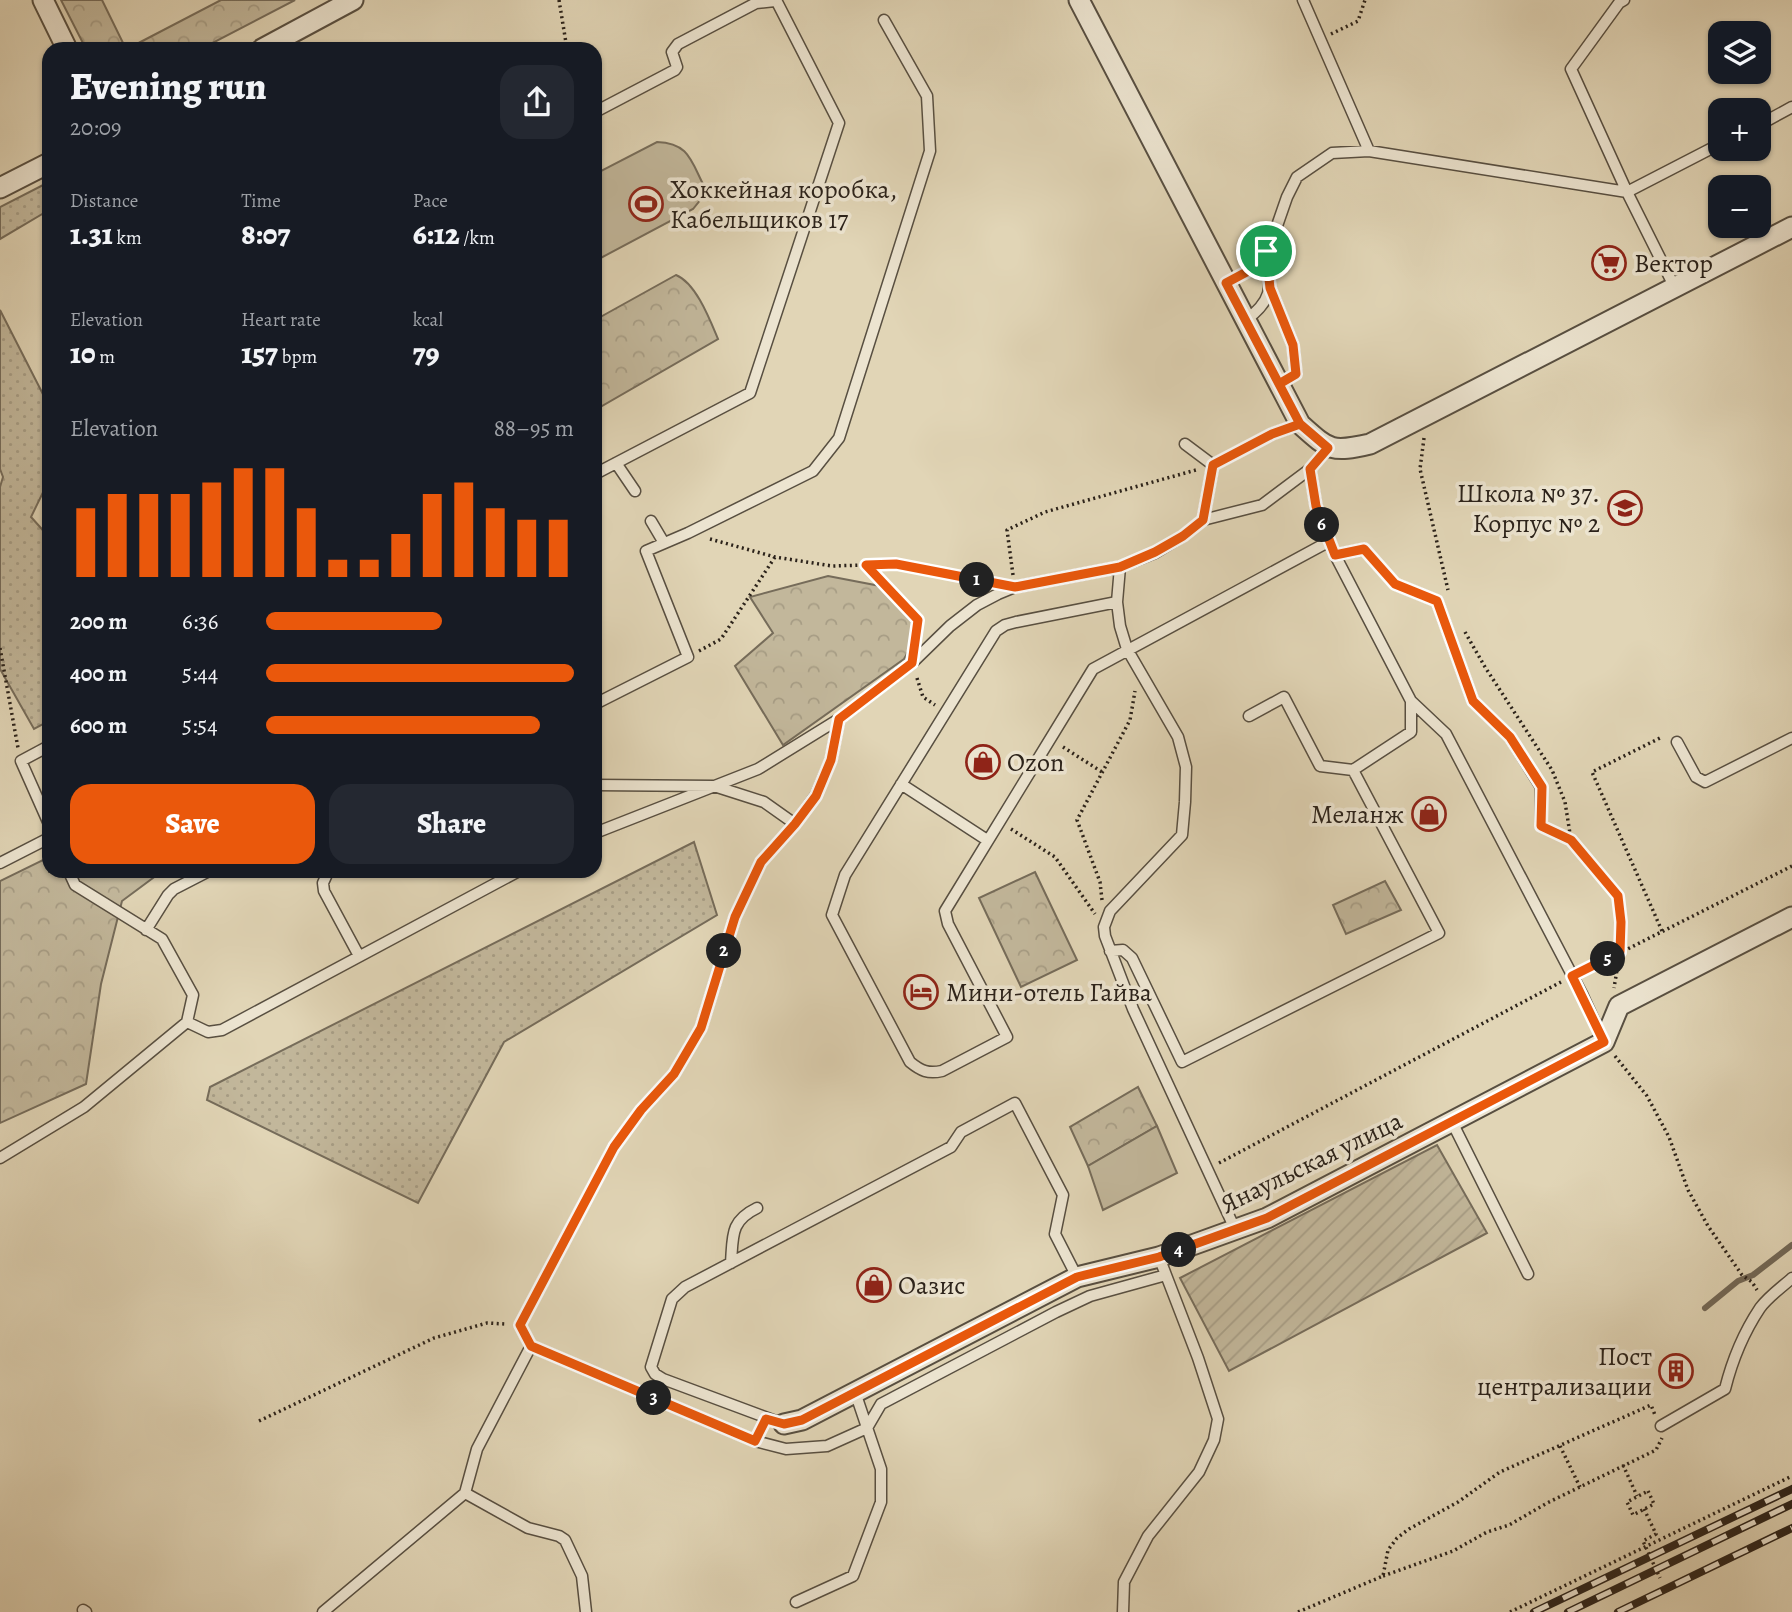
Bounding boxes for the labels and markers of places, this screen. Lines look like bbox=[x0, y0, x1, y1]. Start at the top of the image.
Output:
place label: Хоккейная коробка, Кабельщиков 17 bbox=[670, 172, 897, 237]
sports icon: Хоккейная коробка, Кабельщиков 17 bbox=[627, 185, 665, 223]
pin bbox=[1236, 221, 1296, 281]
supermarket icon: Вектор bbox=[1590, 244, 1628, 282]
place label: Вектор bbox=[1634, 246, 1713, 281]
place label: Школа № 37. Корпус № 2 bbox=[1457, 476, 1600, 541]
school or university icon: Школа № 37. Корпус № 2 bbox=[1606, 489, 1644, 527]
pin: 6 bbox=[1304, 508, 1340, 542]
pin: 1 bbox=[960, 562, 995, 598]
shop icon: Ozon bbox=[964, 743, 1002, 781]
place label: Ozon bbox=[1007, 745, 1064, 780]
shop icon: Меланж bbox=[1410, 795, 1448, 833]
place label: Меланж bbox=[1311, 797, 1404, 832]
pin: 2 bbox=[706, 934, 742, 968]
pin: 5 bbox=[1590, 942, 1626, 976]
hotel icon: Мини-отель Гайва bbox=[902, 973, 940, 1011]
place label: Мини-отель Гайва bbox=[946, 975, 1152, 1010]
pin: 4 bbox=[1162, 1232, 1196, 1268]
shop icon: Оазис bbox=[855, 1266, 893, 1304]
place label: Оазис bbox=[898, 1268, 966, 1303]
place label: Пост централизации bbox=[1477, 1339, 1652, 1404]
building icon: Пост централизации bbox=[1657, 1352, 1695, 1390]
pin: 3 bbox=[636, 1380, 672, 1416]

